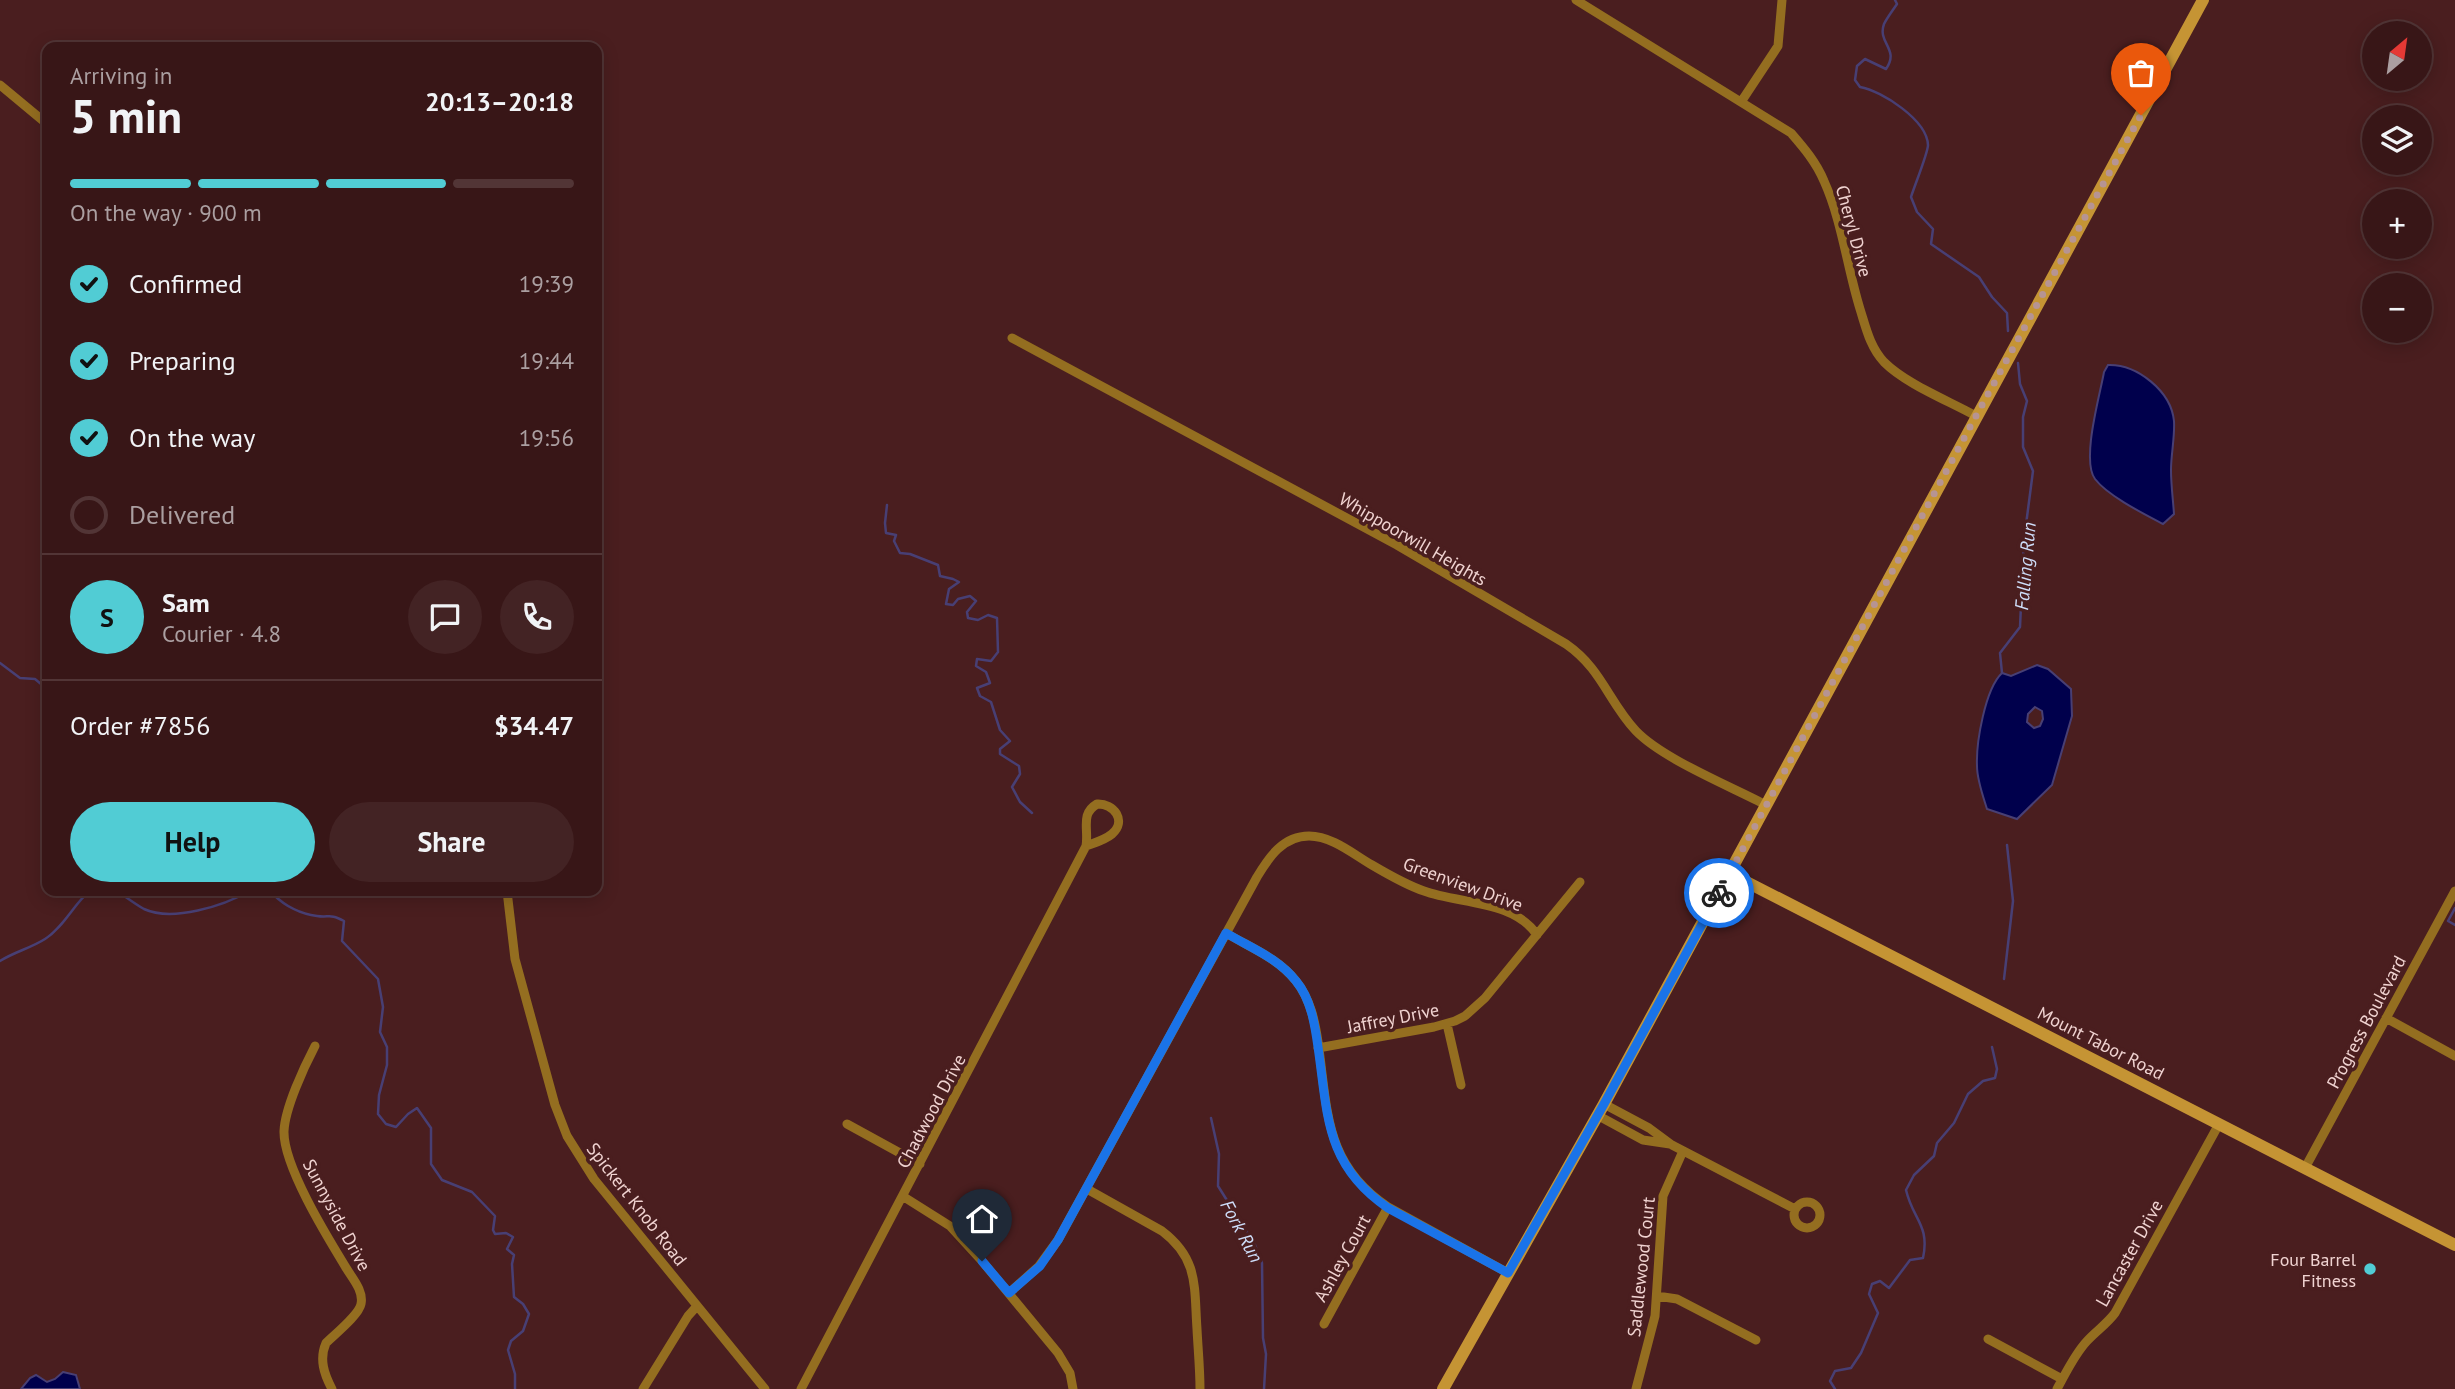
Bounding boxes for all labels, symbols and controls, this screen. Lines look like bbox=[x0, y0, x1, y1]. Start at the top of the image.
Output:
north arrow bbox=[2362, 21, 2432, 91]
map controls bbox=[2362, 21, 2432, 343]
pin bbox=[2111, 43, 2171, 115]
icon: bag bbox=[2122, 54, 2160, 92]
text: Arriving in bbox=[70, 61, 172, 90]
text: 20:13–20:18 bbox=[425, 85, 574, 118]
text: 5 min bbox=[70, 86, 182, 146]
button: layers bbox=[2362, 105, 2432, 175]
street label: Cheryl Drive bbox=[1831, 183, 1877, 279]
button: + bbox=[2362, 189, 2432, 259]
text: On the way · 900 m bbox=[70, 198, 262, 227]
icon: check bbox=[70, 265, 108, 303]
text: Confirmed bbox=[129, 267, 242, 300]
text: 19:39 bbox=[519, 269, 574, 298]
button: − bbox=[2362, 273, 2432, 343]
icon: check bbox=[70, 342, 108, 380]
text: Preparing bbox=[129, 344, 236, 377]
text: 19:44 bbox=[519, 346, 574, 375]
icon: check bbox=[70, 419, 108, 457]
text: On the way bbox=[129, 421, 255, 454]
text: 19:56 bbox=[519, 423, 574, 452]
street label: Whippoorwill Heights bbox=[1335, 487, 1491, 591]
text: Delivered bbox=[129, 498, 235, 531]
water label: Falling Run bbox=[2009, 521, 2041, 611]
button: chat bbox=[408, 580, 482, 654]
button: phone bbox=[500, 580, 574, 654]
text: Sam bbox=[162, 586, 210, 619]
text: S bbox=[100, 601, 114, 634]
text: Courier · 4.8 bbox=[162, 619, 281, 648]
text: Order #7856 bbox=[70, 709, 210, 742]
text: $34.47 bbox=[494, 709, 574, 742]
button: Help bbox=[70, 802, 315, 882]
button: Share bbox=[329, 802, 574, 882]
street label: Greenview Drive bbox=[1400, 852, 1526, 916]
courier bbox=[1684, 858, 1754, 928]
icon: bike bbox=[1700, 874, 1738, 912]
street label: Progress Boulevard bbox=[2321, 952, 2411, 1092]
street label: Jaffrey Drive bbox=[1344, 998, 1441, 1038]
street label: Mount Tabor Road bbox=[2034, 1001, 2168, 1085]
street label: Chadwood Drive bbox=[891, 1050, 971, 1172]
street label: Spickert Knob Road bbox=[582, 1138, 692, 1270]
street label: Sunnyside Drive bbox=[298, 1155, 376, 1275]
pin bbox=[952, 1189, 1012, 1261]
water label: Fork Run bbox=[1215, 1195, 1269, 1267]
street label: Saddlewood Court bbox=[1622, 1196, 1660, 1338]
street label: Lancaster Drive bbox=[2090, 1196, 2168, 1310]
icon: home bbox=[963, 1200, 1001, 1238]
street label: Ashley Court bbox=[1309, 1210, 1375, 1306]
place label: Four Barrel Fitness bbox=[2270, 1248, 2357, 1292]
marker: Four Barrel Fitness bbox=[2362, 1261, 2378, 1277]

